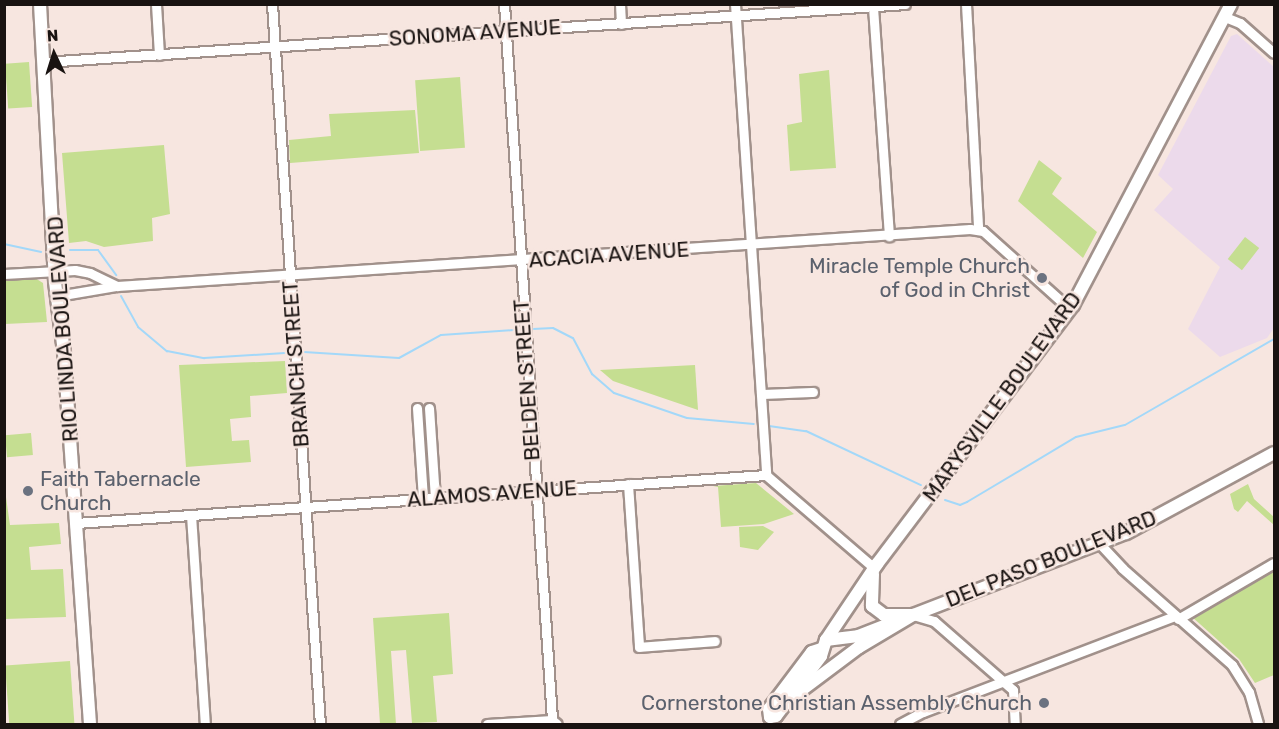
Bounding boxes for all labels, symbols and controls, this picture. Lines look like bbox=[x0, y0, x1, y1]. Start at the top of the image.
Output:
street label: SONOMA AVENUE bbox=[388, 14, 562, 52]
north arrow bbox=[24, 24, 84, 84]
text: N bbox=[46, 26, 59, 45]
street label: RIO LINDA BOULEVARD bbox=[43, 215, 83, 443]
street label: ACACIA AVENUE bbox=[527, 237, 691, 273]
place label: Miracle Temple Church of God in Christ bbox=[809, 253, 1030, 303]
marker: Miracle Temple Church of God in Christ bbox=[1035, 271, 1049, 285]
street label: BRANCH STREET bbox=[278, 280, 314, 448]
street label: MARYSVILLE BOULEVARD bbox=[917, 287, 1087, 507]
street label: BELDEN STREET bbox=[509, 298, 545, 462]
place label: Faith Tabernacle Church bbox=[40, 466, 201, 516]
street label: ALAMOS AVENUE bbox=[406, 475, 578, 513]
marker: Faith Tabernacle Church bbox=[21, 484, 35, 498]
street label: DEL PASO BOULEVARD bbox=[942, 505, 1160, 613]
place label: Cornerstone Christian Assembly Church bbox=[640, 690, 1032, 716]
marker: Cornerstone Christian Assembly Church bbox=[1037, 696, 1051, 710]

